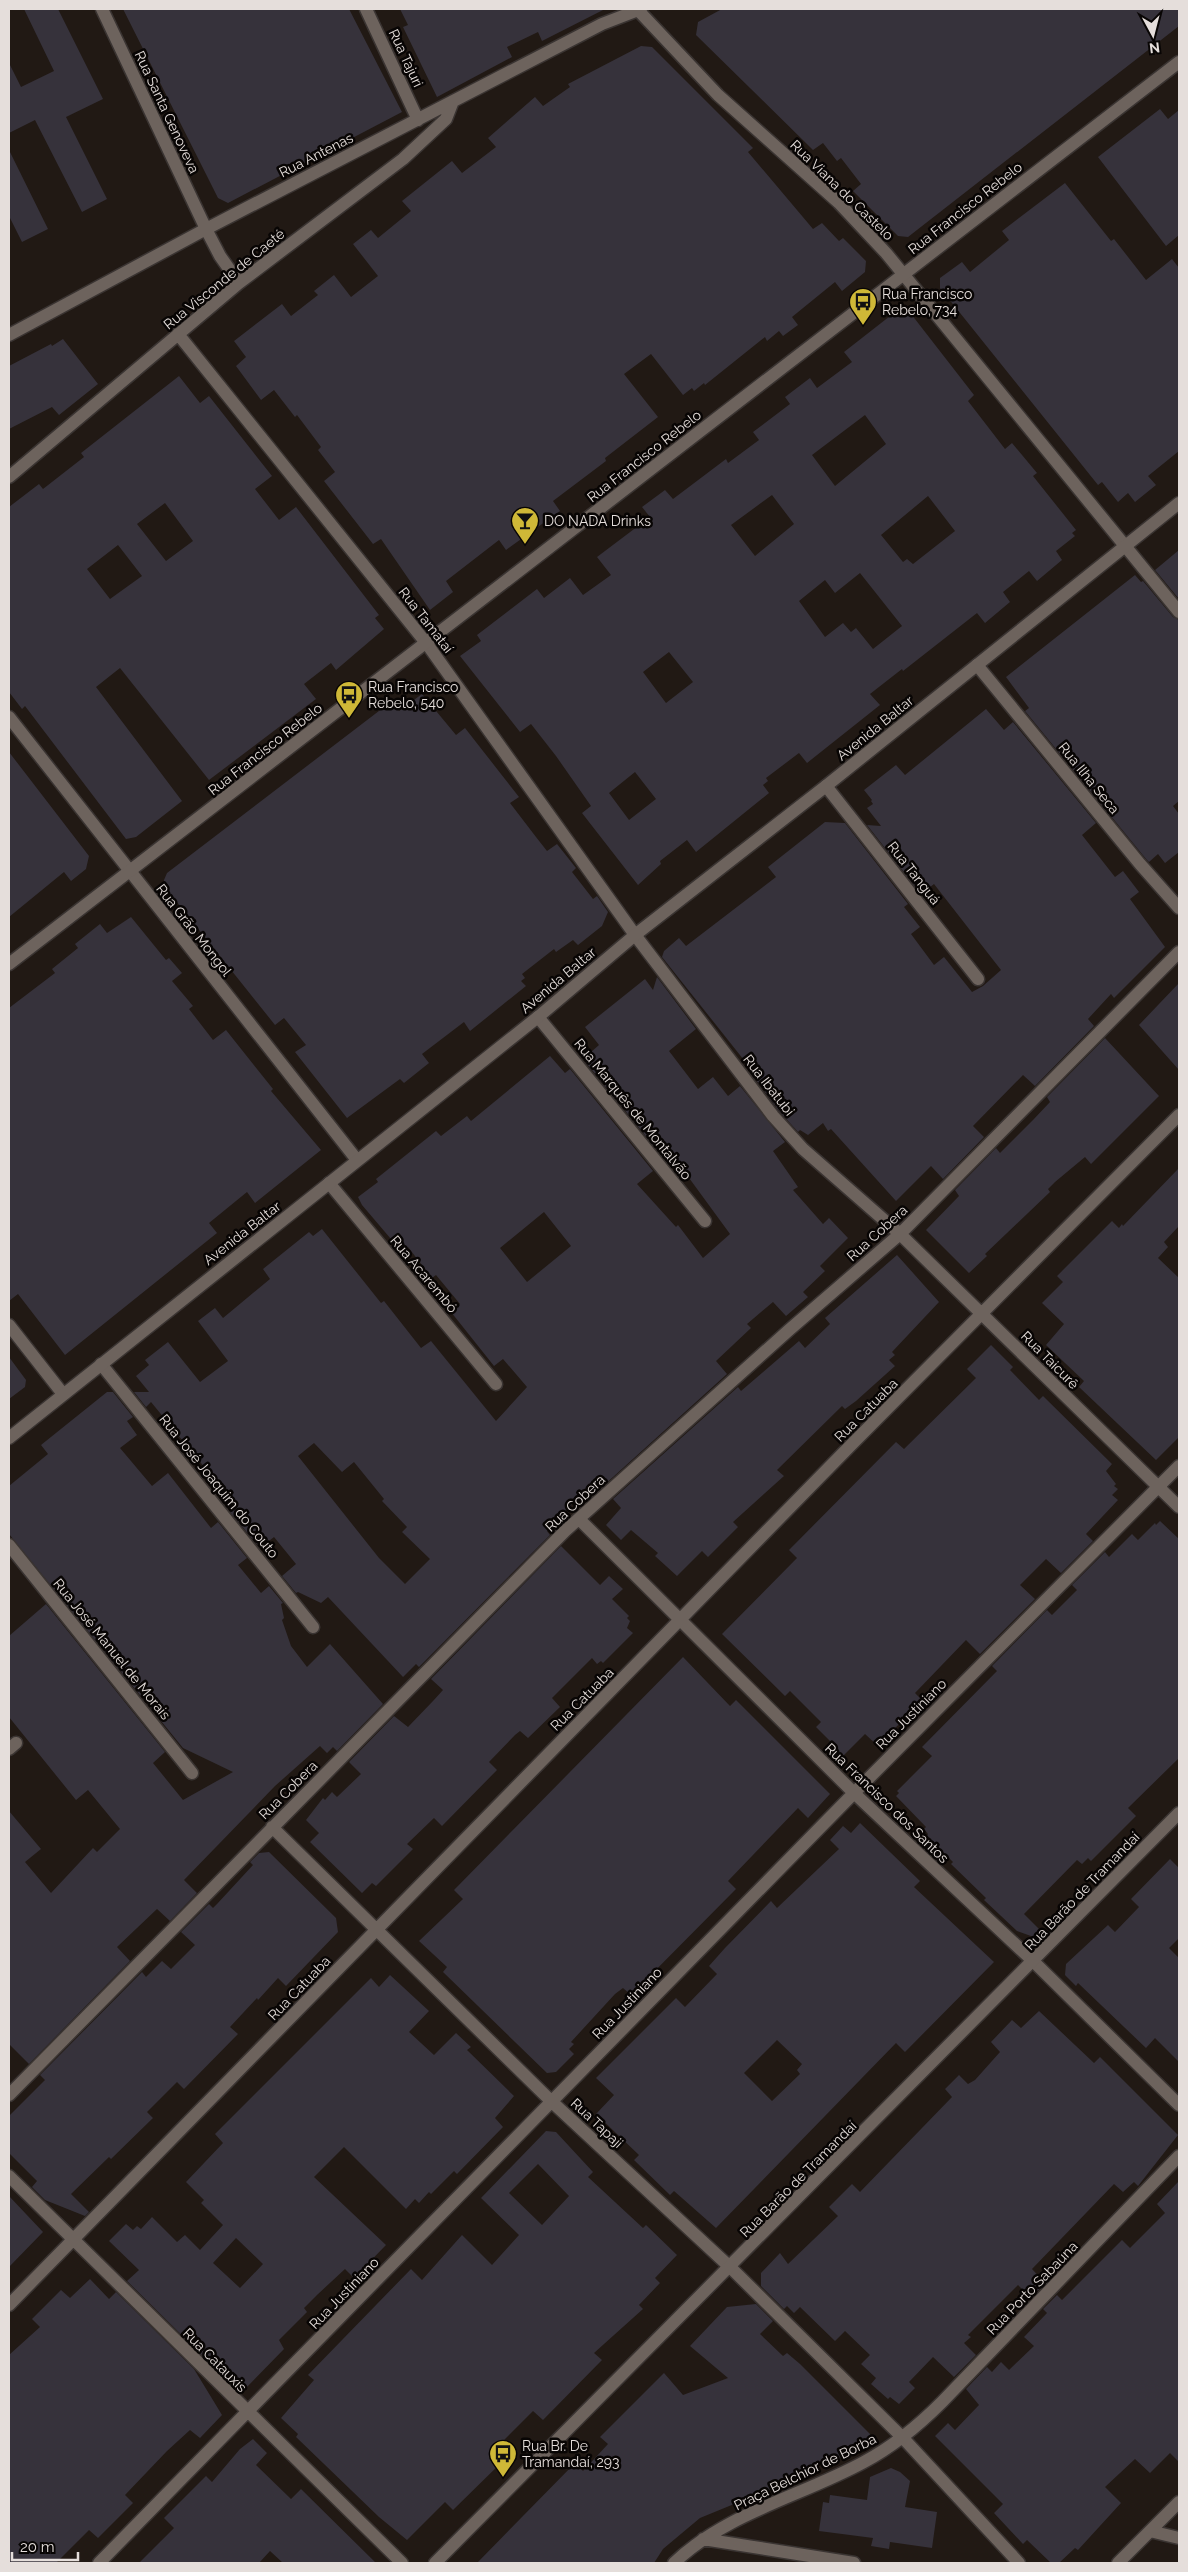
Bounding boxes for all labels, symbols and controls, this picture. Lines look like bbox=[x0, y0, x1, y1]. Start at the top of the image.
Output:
north arrow bbox=[1128, 10, 1178, 60]
street label: Rua Tajuri bbox=[386, 26, 426, 90]
text: N bbox=[1148, 39, 1161, 56]
street label: Rua Santa Genoveva bbox=[132, 48, 202, 176]
street label: Rua Antenas bbox=[276, 129, 356, 181]
street label: Rua Viana do Castelo bbox=[787, 137, 897, 243]
street label: Rua Francisco Rebelo bbox=[905, 159, 1025, 257]
street label: Rua Visconde de Caeté bbox=[160, 225, 288, 333]
place label: Rua Francisco Rebelo, 734 bbox=[882, 286, 972, 318]
bus stop icon: Rua Francisco Rebelo, 734 bbox=[848, 287, 878, 326]
street label: Rua Francisco Rebelo bbox=[584, 407, 704, 505]
bar icon: DO NADA Drinks bbox=[510, 506, 540, 545]
place label: DO NADA Drinks bbox=[544, 513, 651, 529]
street label: Rua Tamataí bbox=[395, 584, 457, 657]
place label: Rua Francisco Rebelo, 540 bbox=[368, 679, 458, 711]
bus stop icon: Rua Francisco Rebelo, 540 bbox=[334, 680, 364, 719]
street label: Avenida Baltar bbox=[834, 692, 916, 764]
street label: Rua Francisco Rebelo bbox=[205, 700, 325, 798]
street label: Rua Ilha Seca bbox=[1055, 739, 1123, 817]
street label: Rua Tanguá bbox=[884, 838, 944, 908]
street label: Rua Grão Mongol bbox=[153, 881, 235, 979]
street label: Avenida Baltar bbox=[517, 944, 599, 1016]
street label: Rua Marquês de Montalvão bbox=[571, 1035, 695, 1183]
street label: Rua Ibatubi bbox=[740, 1051, 798, 1119]
street label: Avenida Baltar bbox=[200, 1198, 284, 1268]
street label: Rua Cobera bbox=[843, 1202, 911, 1264]
street label: Rua Acarembó bbox=[387, 1232, 461, 1316]
street label: Rua Taicurê bbox=[1018, 1328, 1082, 1392]
street label: Rua Catuaba bbox=[831, 1375, 901, 1445]
street label: Rua José Joaquim do Couto bbox=[156, 1411, 282, 1561]
street label: Rua Cobera bbox=[542, 1471, 608, 1535]
street label: Rua José Manuel de Morais bbox=[50, 1575, 174, 1723]
street label: Rua Catuaba bbox=[547, 1664, 617, 1734]
street label: Rua Justiniano bbox=[872, 1675, 950, 1753]
street label: Rua Francisco dos Santos bbox=[822, 1740, 952, 1866]
street label: Rua Cobera bbox=[256, 1758, 320, 1822]
street label: Rua Barão de Tramandaí bbox=[1021, 1828, 1143, 1953]
street label: Rua Catuaba bbox=[265, 1953, 333, 2023]
street label: Rua Justiniano bbox=[589, 1964, 665, 2042]
street label: Rua Tapaji bbox=[568, 2095, 626, 2151]
street label: Rua Barão de Tramandaí bbox=[737, 2117, 860, 2240]
street label: Rua Porto Sabaúna bbox=[983, 2238, 1081, 2338]
street label: Rua Justiniano bbox=[306, 2254, 382, 2332]
street label: Rua Catauxis bbox=[180, 2325, 250, 2395]
street label: Praça Belchior de Borba bbox=[731, 2431, 879, 2513]
place label: Rua Br. De Tramandaí, 293 bbox=[522, 2438, 620, 2470]
bus stop icon: Rua Br. De Tramandaí, 293 bbox=[488, 2439, 518, 2478]
scale bar bbox=[12, 2530, 79, 2562]
text: 20 m bbox=[20, 2538, 55, 2556]

